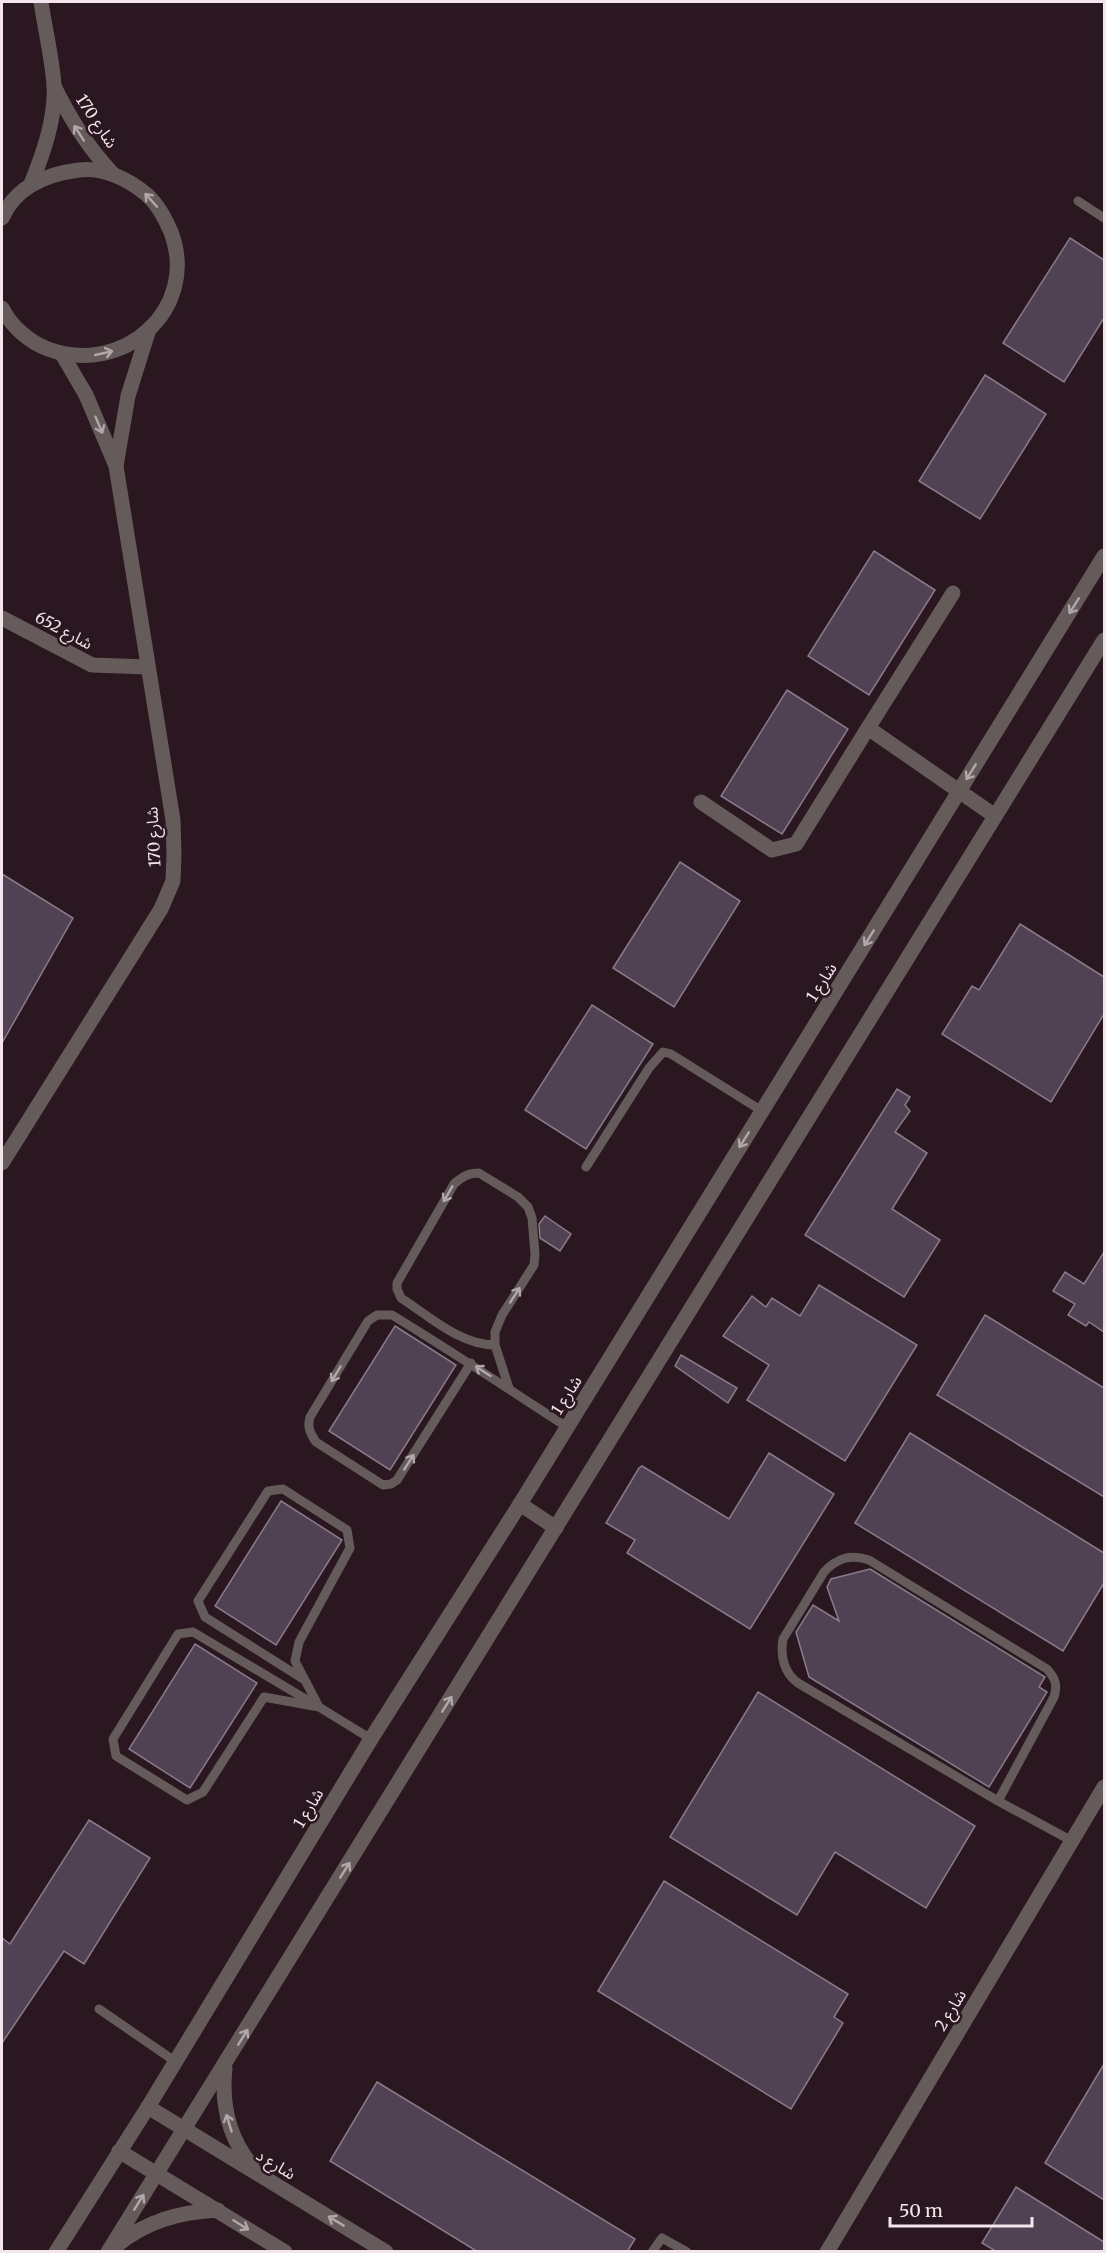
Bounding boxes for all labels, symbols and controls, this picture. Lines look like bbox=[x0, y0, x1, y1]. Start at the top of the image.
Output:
street label: شارع 170 bbox=[69, 90, 122, 153]
one-way arrow bbox=[73, 125, 85, 142]
one-way arrow bbox=[144, 193, 158, 208]
one-way arrow bbox=[94, 347, 113, 359]
one-way arrow bbox=[93, 415, 105, 433]
one-way arrow bbox=[1067, 597, 1079, 614]
street label: شارع 652 bbox=[30, 607, 96, 656]
one-way arrow bbox=[965, 763, 977, 780]
street label: شارع 170 bbox=[141, 806, 168, 868]
one-way arrow bbox=[862, 929, 874, 946]
street label: شارع 1 bbox=[801, 959, 843, 1007]
one-way arrow bbox=[738, 1131, 750, 1148]
one-way arrow bbox=[442, 1185, 454, 1202]
one-way arrow bbox=[509, 1287, 521, 1304]
one-way arrow bbox=[330, 1365, 342, 1382]
one-way arrow bbox=[475, 1365, 492, 1378]
street label: شارع 1 bbox=[546, 1372, 588, 1420]
one-way arrow bbox=[403, 1454, 415, 1471]
one-way arrow bbox=[442, 1696, 454, 1713]
street label: شارع 1 bbox=[289, 1785, 330, 1833]
one-way arrow bbox=[339, 1862, 352, 1879]
street label: شارع 2 bbox=[930, 1986, 973, 2036]
one-way arrow bbox=[236, 2028, 249, 2045]
one-way arrow bbox=[223, 2114, 234, 2133]
street label: شارع د bbox=[251, 2144, 299, 2186]
scale bar bbox=[890, 2190, 1032, 2228]
one-way arrow bbox=[134, 2194, 146, 2211]
text: 50 m bbox=[899, 2199, 943, 2222]
one-way arrow bbox=[328, 2215, 345, 2227]
one-way arrow bbox=[233, 2218, 250, 2231]

